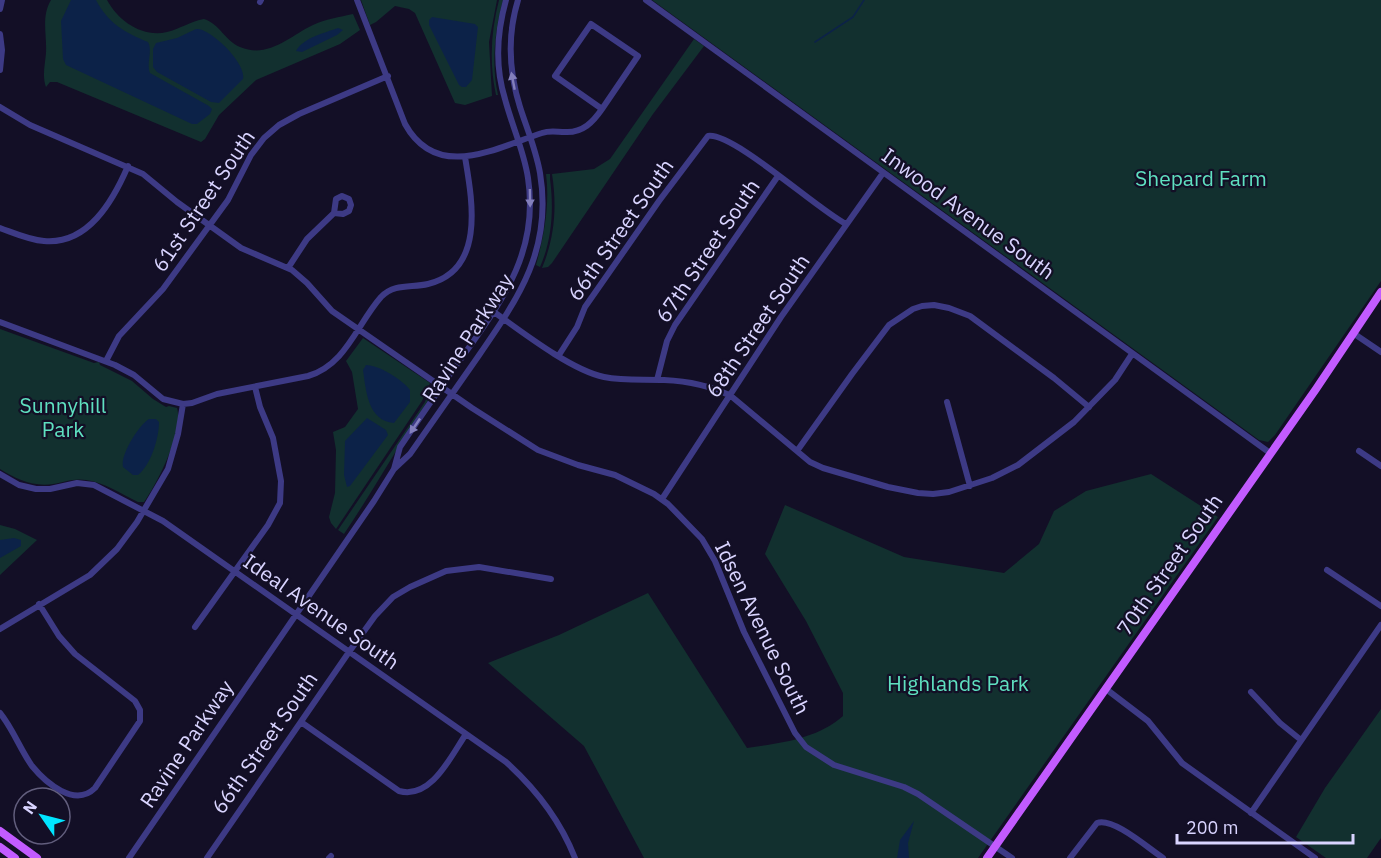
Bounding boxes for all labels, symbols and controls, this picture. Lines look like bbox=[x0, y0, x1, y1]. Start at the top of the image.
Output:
one-way arrow bbox=[508, 71, 517, 90]
street label: 61st Street South bbox=[145, 124, 261, 277]
street label: Inwood Avenue South bbox=[877, 141, 1061, 285]
street label: 66th Street South bbox=[561, 153, 680, 306]
park label: Shepard Farm bbox=[1135, 164, 1267, 192]
street label: 67th Street South bbox=[649, 173, 766, 328]
one-way arrow bbox=[525, 189, 534, 208]
street label: 68th Street South bbox=[699, 248, 816, 403]
street label: Ravine Parkway bbox=[415, 267, 520, 407]
park label: Sunnyhill Park bbox=[20, 391, 107, 443]
one-way arrow bbox=[409, 418, 420, 435]
street label: 70th Street South bbox=[1110, 488, 1229, 641]
street label: Idsen Avenue South bbox=[709, 536, 817, 719]
street label: Ideal Avenue South bbox=[238, 547, 405, 675]
street label: 66th Street South bbox=[205, 666, 324, 819]
park label: Highlands Park bbox=[887, 669, 1029, 697]
street label: Ravine Parkway bbox=[133, 674, 240, 813]
north arrow bbox=[12, 786, 72, 846]
text: N bbox=[18, 797, 41, 818]
scale bar bbox=[1177, 807, 1352, 845]
text: 200 m bbox=[1186, 816, 1238, 839]

